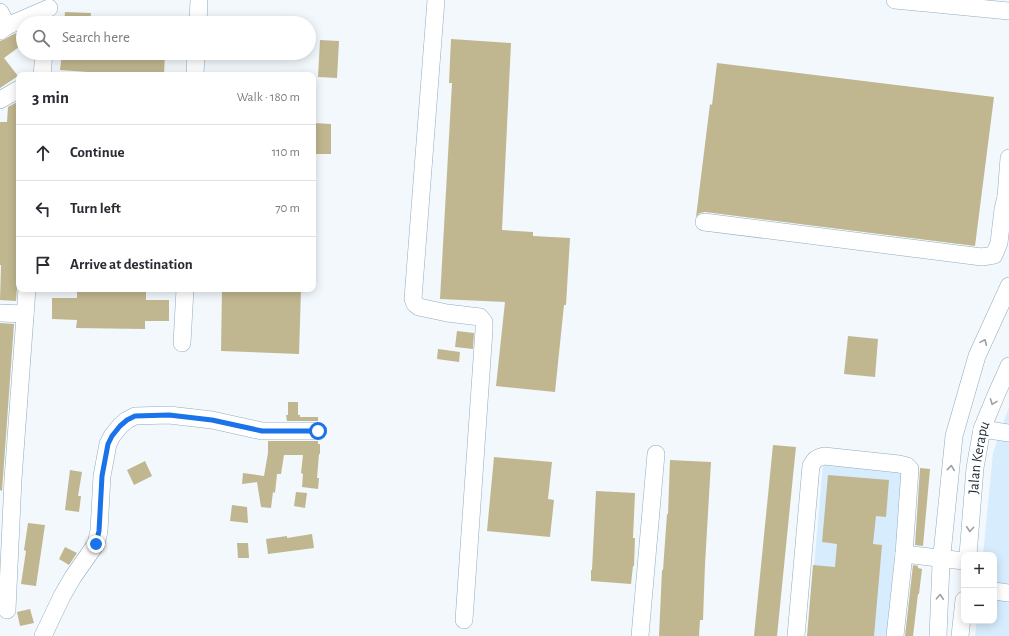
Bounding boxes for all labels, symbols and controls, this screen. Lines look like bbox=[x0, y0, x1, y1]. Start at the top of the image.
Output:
search box bbox=[16, 16, 316, 60]
icon: search bbox=[30, 27, 52, 49]
text: Search here bbox=[62, 30, 130, 45]
text: 3 min bbox=[32, 89, 69, 106]
text: Walk · 180 m bbox=[237, 91, 300, 104]
icon: ahead bbox=[32, 142, 54, 164]
text: Continue bbox=[70, 145, 125, 160]
text: 110 m bbox=[272, 146, 300, 159]
icon: left bbox=[32, 198, 54, 220]
text: Turn left bbox=[70, 201, 121, 216]
text: 70 m bbox=[275, 202, 300, 215]
icon: arrive bbox=[32, 254, 54, 276]
text: Arrive at destination bbox=[70, 257, 193, 272]
one-way arrow bbox=[979, 339, 987, 346]
one-way arrow bbox=[990, 398, 998, 405]
street label: Jalan Kerapu bbox=[966, 419, 993, 495]
route start bbox=[309, 422, 327, 440]
one-way arrow bbox=[946, 465, 955, 471]
one-way arrow bbox=[966, 526, 975, 532]
route end bbox=[87, 535, 105, 553]
map controls bbox=[961, 552, 997, 624]
button: + bbox=[961, 552, 997, 588]
button: − bbox=[961, 588, 997, 624]
one-way arrow bbox=[935, 594, 944, 600]

